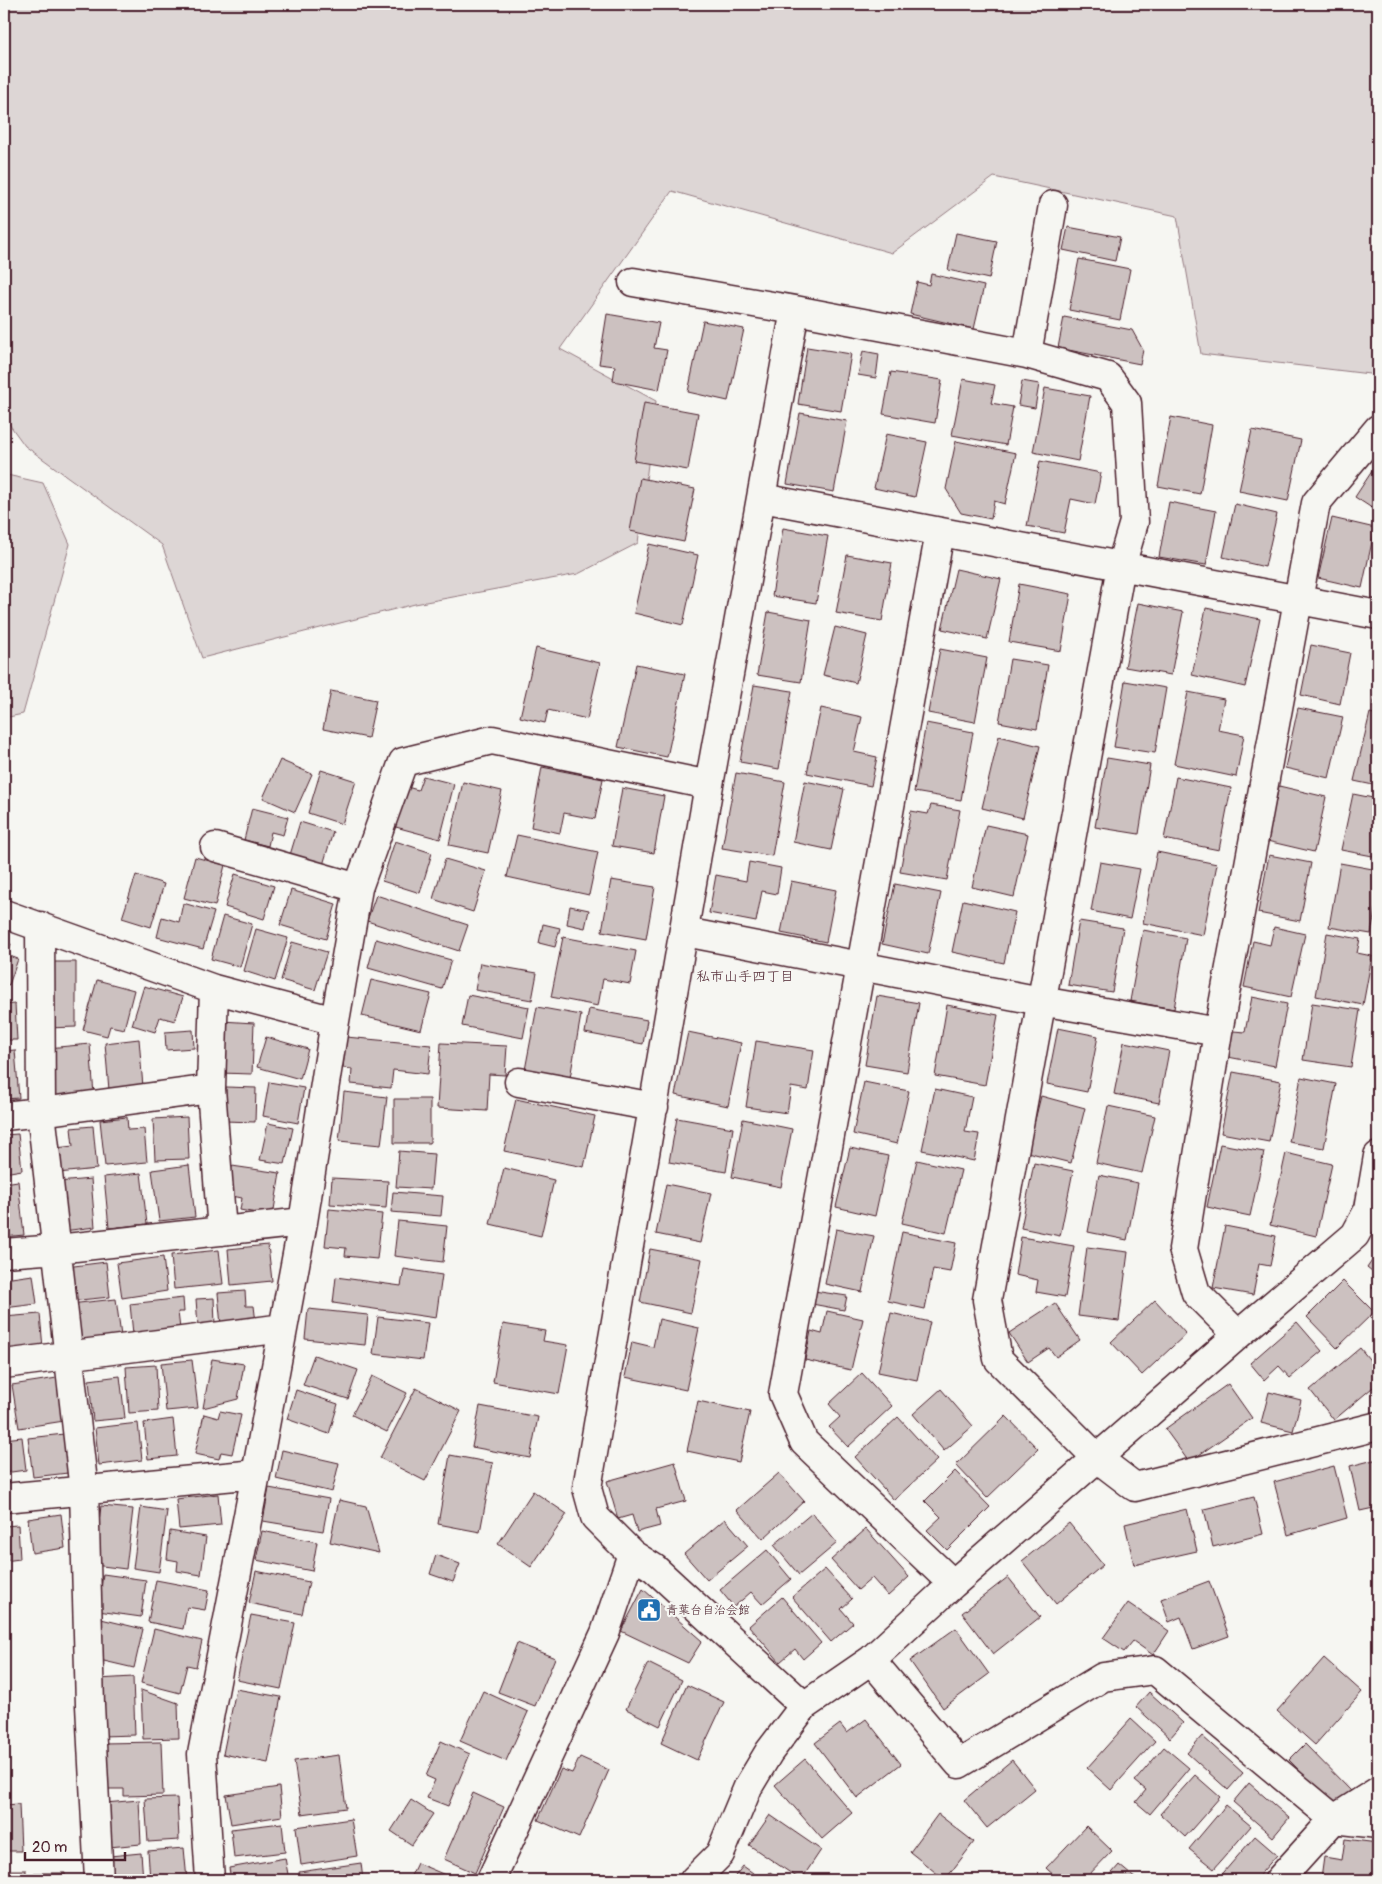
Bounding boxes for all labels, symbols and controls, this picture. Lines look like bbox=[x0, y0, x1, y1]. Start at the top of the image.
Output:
district label: 私市山手四丁目 bbox=[696, 968, 794, 985]
public building icon: 青葉台自治会館 bbox=[636, 1597, 662, 1623]
place label: 青葉台自治会館 bbox=[666, 1603, 750, 1618]
scale bar bbox=[25, 1829, 125, 1861]
text: 20 m bbox=[32, 1838, 67, 1857]

